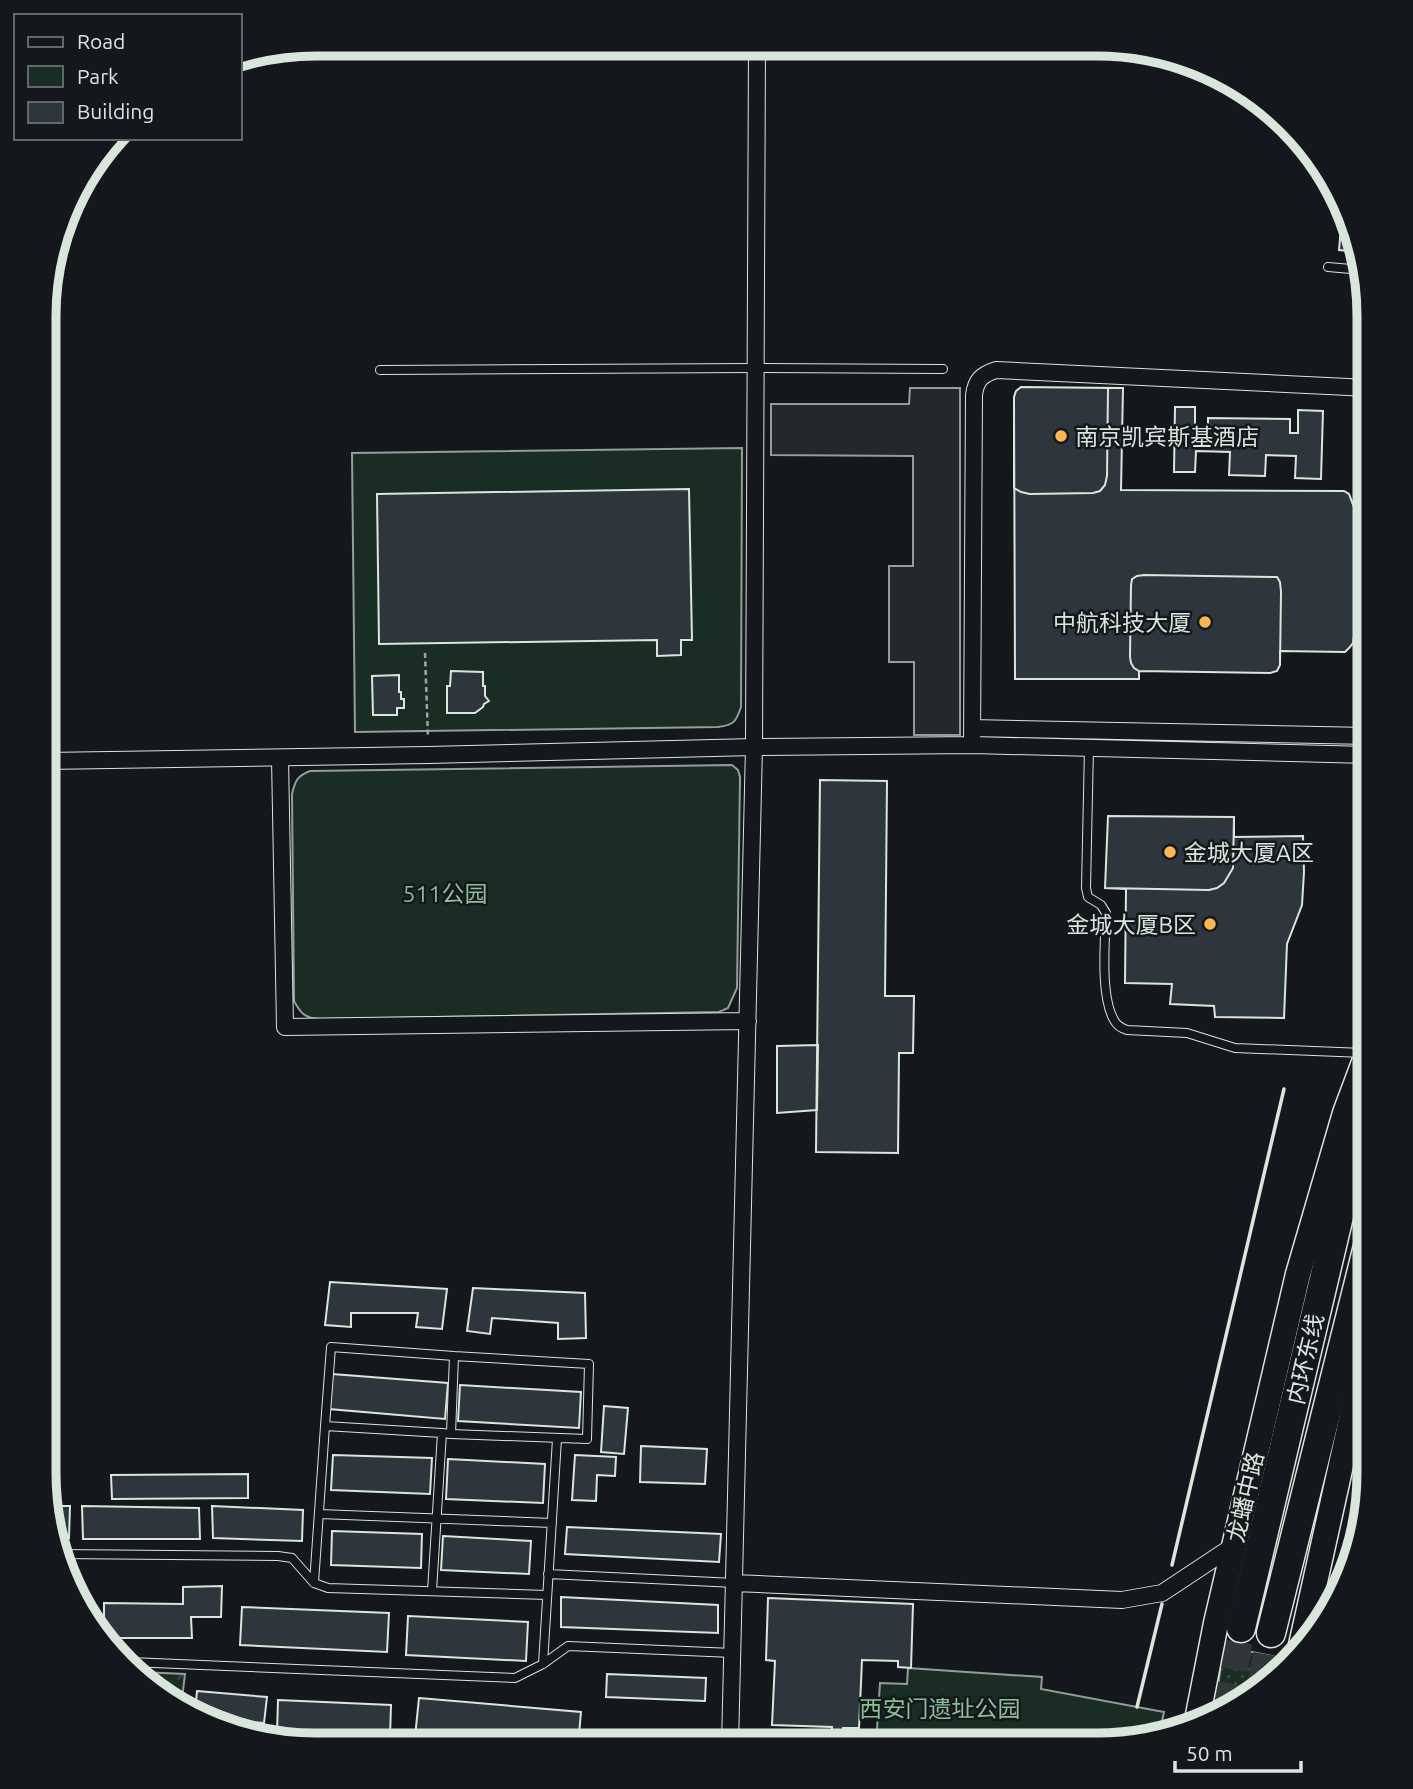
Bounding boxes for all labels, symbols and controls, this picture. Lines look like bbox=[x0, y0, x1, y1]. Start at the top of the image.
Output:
legend bbox=[14, 14, 242, 140]
text: Road bbox=[77, 29, 125, 53]
text: Park bbox=[77, 64, 119, 88]
text: Building bbox=[77, 99, 154, 123]
place label: 南京凯宾斯基酒店 bbox=[1075, 424, 1259, 449]
marker: 南京凯宾斯基酒店 bbox=[1053, 428, 1069, 444]
place label: 中航科技大厦 bbox=[1053, 610, 1191, 635]
marker: 中航科技大厦 bbox=[1197, 614, 1213, 630]
place label: 金城大厦A区 bbox=[1184, 840, 1314, 865]
marker: 金城大厦A区 bbox=[1162, 844, 1178, 860]
park label: 511公园 bbox=[403, 881, 487, 906]
place label: 金城大厦B区 bbox=[1066, 912, 1196, 937]
marker: 金城大厦B区 bbox=[1202, 916, 1218, 932]
street label: 内环东线 bbox=[1282, 1311, 1328, 1407]
street label: 龙蟠中路 bbox=[1222, 1449, 1268, 1545]
park label: 西安门遗址公园 bbox=[860, 1696, 1021, 1721]
scale bar bbox=[1175, 1730, 1301, 1774]
text: 50 m bbox=[1186, 1741, 1233, 1765]

